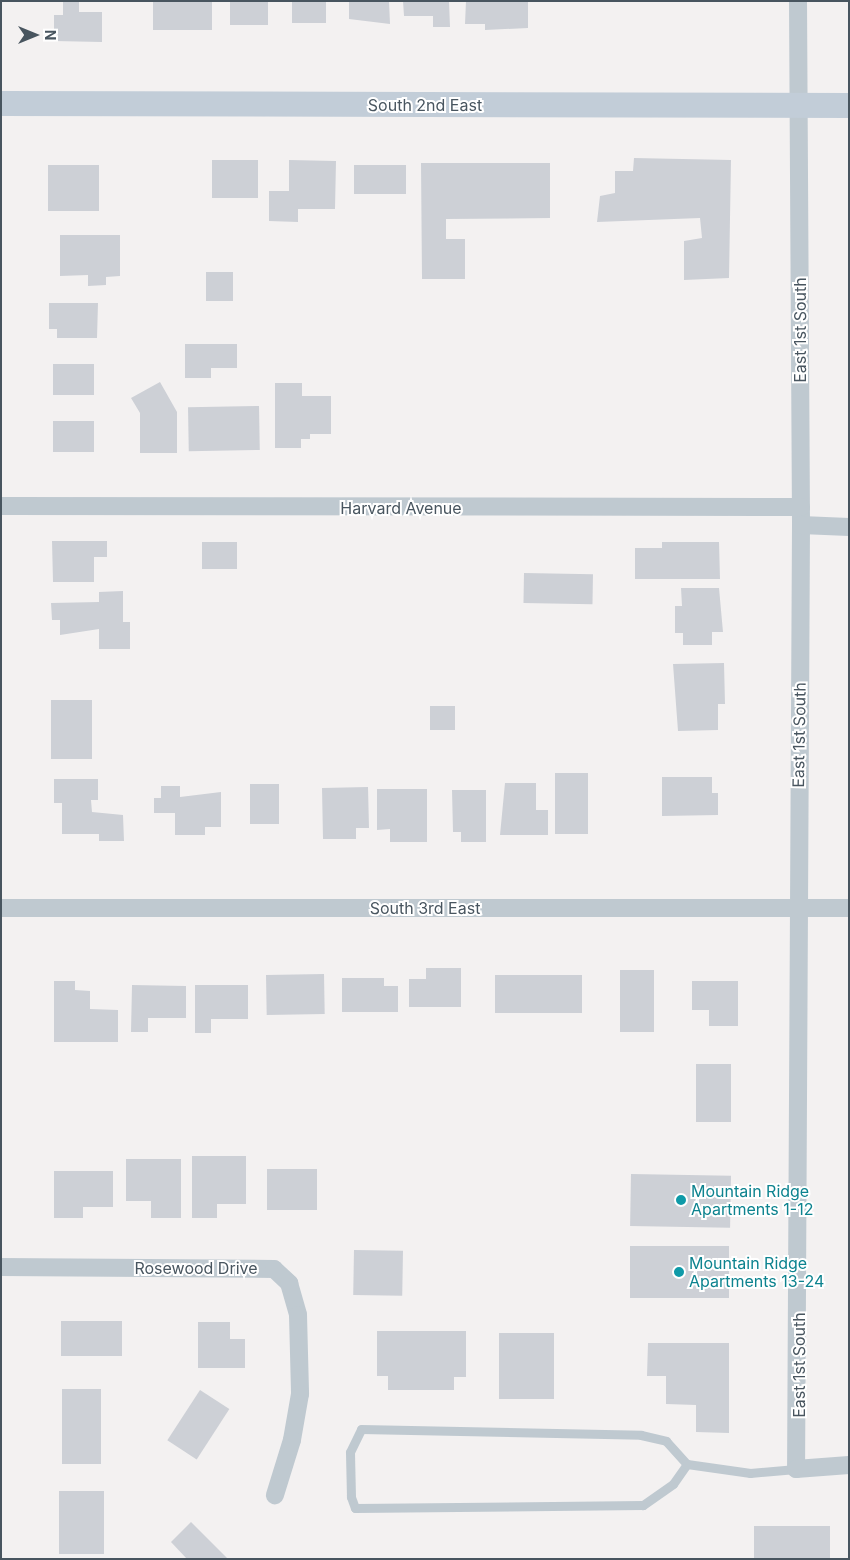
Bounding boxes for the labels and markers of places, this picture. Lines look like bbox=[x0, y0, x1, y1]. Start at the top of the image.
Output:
place label: Mountain Ridge Apartments 1-12 bbox=[691, 1181, 813, 1219]
marker: Mountain Ridge Apartments 1-12 bbox=[675, 1194, 687, 1206]
place label: Mountain Ridge Apartments 13-24 bbox=[689, 1253, 824, 1291]
marker: Mountain Ridge Apartments 13-24 bbox=[673, 1266, 685, 1278]

